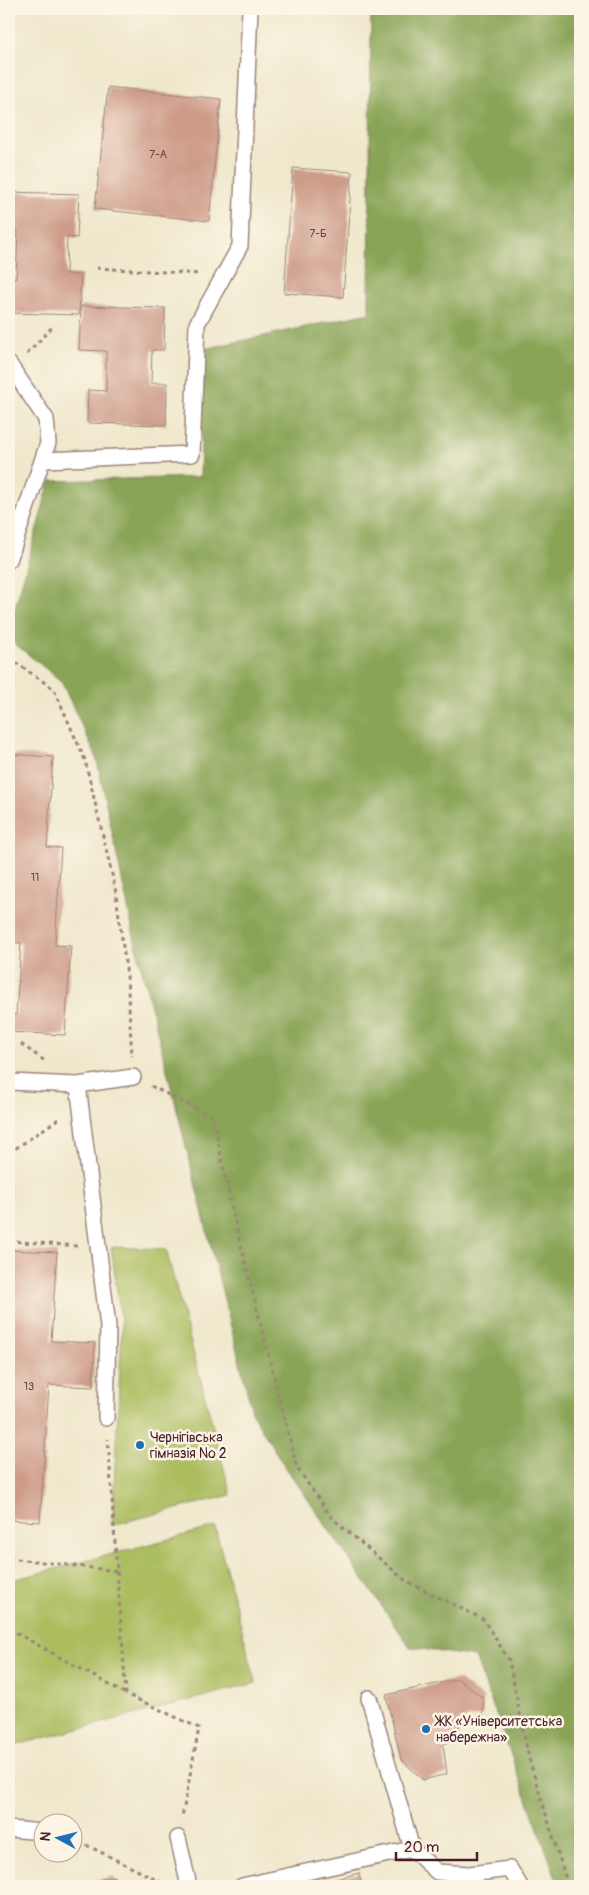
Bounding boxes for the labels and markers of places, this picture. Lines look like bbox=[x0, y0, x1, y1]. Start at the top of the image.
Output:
place label: Чернігівська гімназія № 2 bbox=[150, 1429, 227, 1462]
marker: Чернігівська гімназія № 2 bbox=[134, 1439, 146, 1451]
place label: ЖК «Університетська набережна» bbox=[434, 1713, 562, 1746]
marker: ЖК «Університетська набережна» bbox=[420, 1723, 432, 1735]

